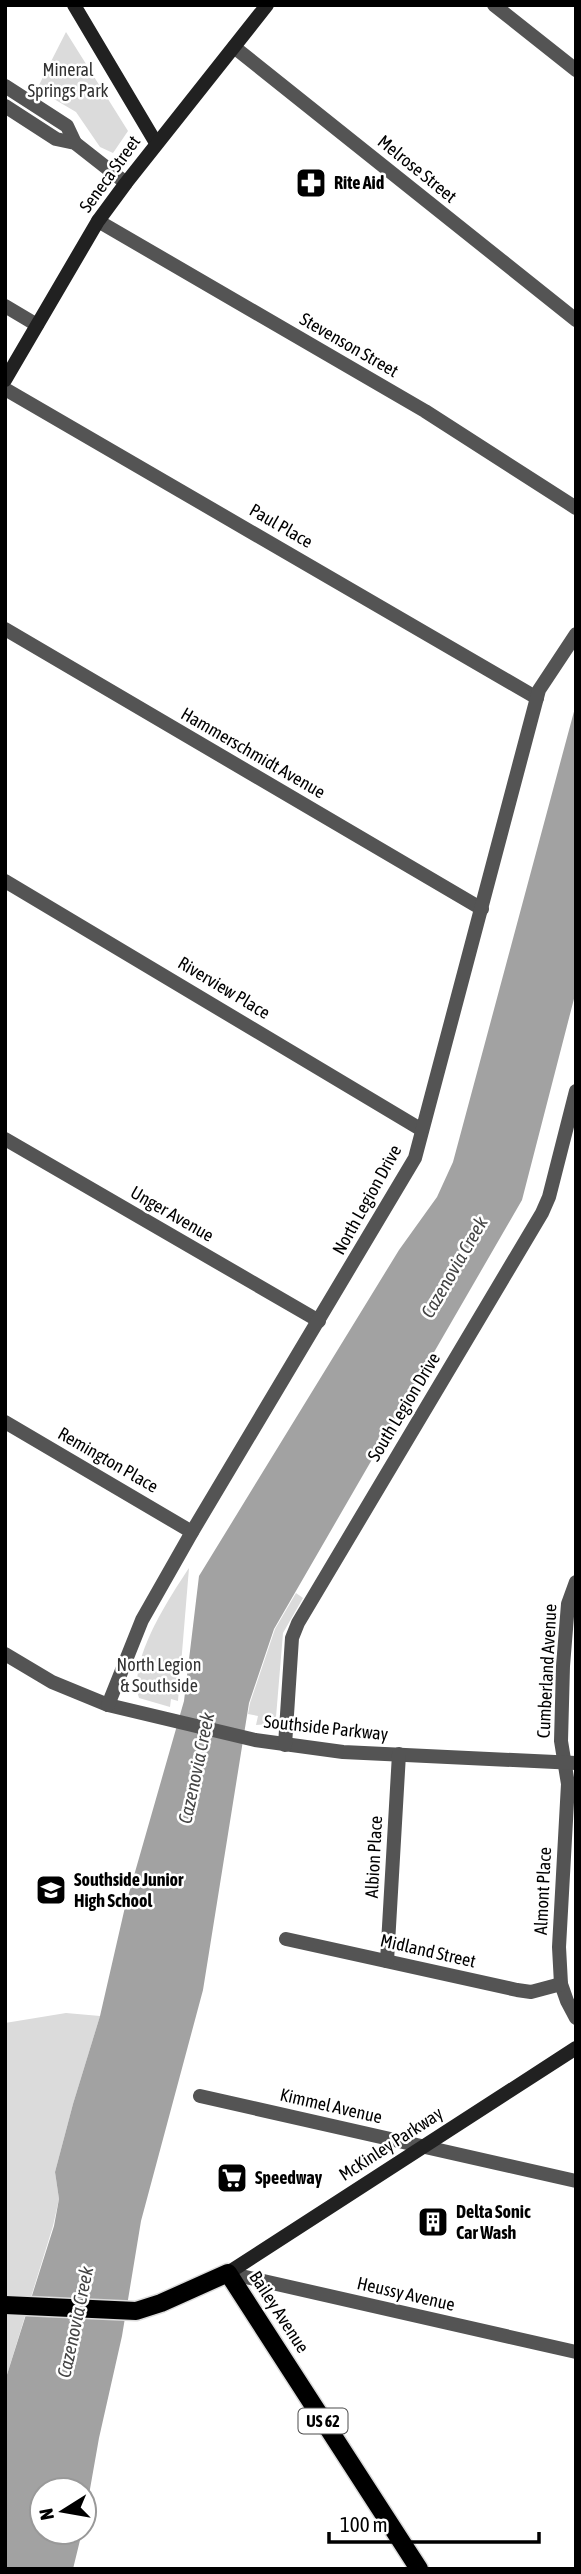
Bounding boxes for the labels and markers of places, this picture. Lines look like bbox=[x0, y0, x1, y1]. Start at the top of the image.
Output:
pharmacy icon: Rite Aid bbox=[294, 166, 328, 200]
place label: Rite Aid bbox=[334, 172, 384, 193]
place label: Southside Junior High School bbox=[74, 1869, 184, 1911]
school or university icon: Southside Junior High School bbox=[34, 1873, 68, 1907]
supermarket icon: Speedway bbox=[215, 2161, 249, 2195]
place label: Speedway bbox=[255, 2167, 323, 2188]
place label: Delta Sonic Car Wash bbox=[456, 2201, 531, 2243]
building icon: Delta Sonic Car Wash bbox=[416, 2205, 450, 2239]

